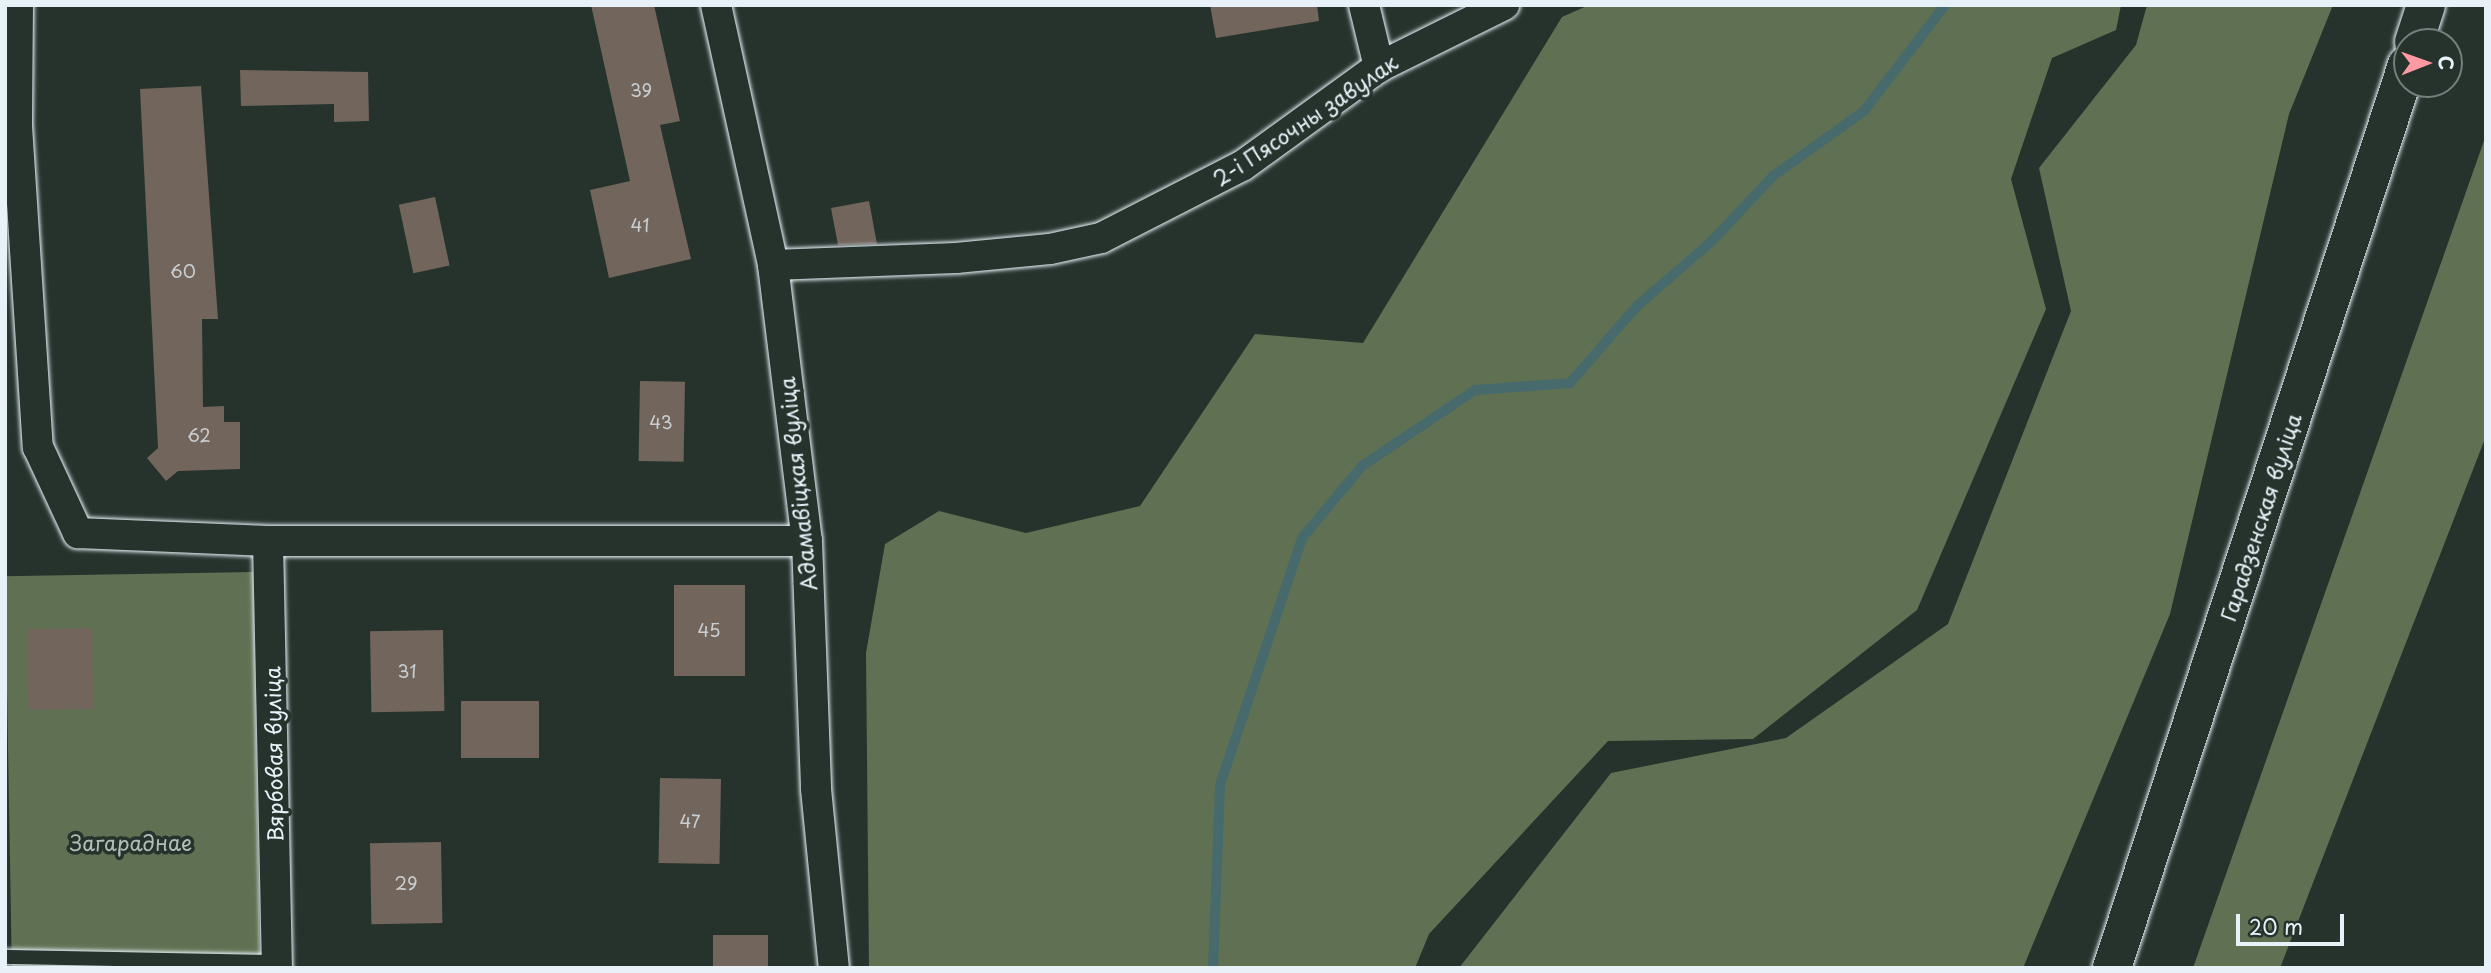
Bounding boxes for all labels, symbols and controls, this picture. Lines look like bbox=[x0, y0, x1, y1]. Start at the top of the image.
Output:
north arrow bbox=[2393, 28, 2463, 98]
street label: 2-і Пясочны завулак bbox=[1207, 48, 1403, 192]
text: С bbox=[2433, 55, 2461, 70]
house number: 39 bbox=[630, 79, 652, 101]
house number: 41 bbox=[631, 214, 649, 236]
house number: 60 bbox=[170, 260, 196, 282]
street label: Адамавіцкая вуліца bbox=[773, 376, 821, 592]
street label: Гарадзенская вуліца bbox=[2214, 410, 2306, 624]
house number: 43 bbox=[649, 411, 673, 433]
house number: 62 bbox=[187, 424, 211, 446]
house number: 45 bbox=[698, 619, 720, 641]
house number: 31 bbox=[398, 660, 416, 682]
street label: Вярбовая вуліца bbox=[259, 666, 287, 842]
house number: 47 bbox=[679, 810, 701, 832]
park label: Загараднае bbox=[70, 829, 192, 855]
house number: 29 bbox=[395, 872, 417, 894]
scale bar bbox=[2239, 900, 2348, 944]
text: 20 m bbox=[2249, 910, 2303, 942]

